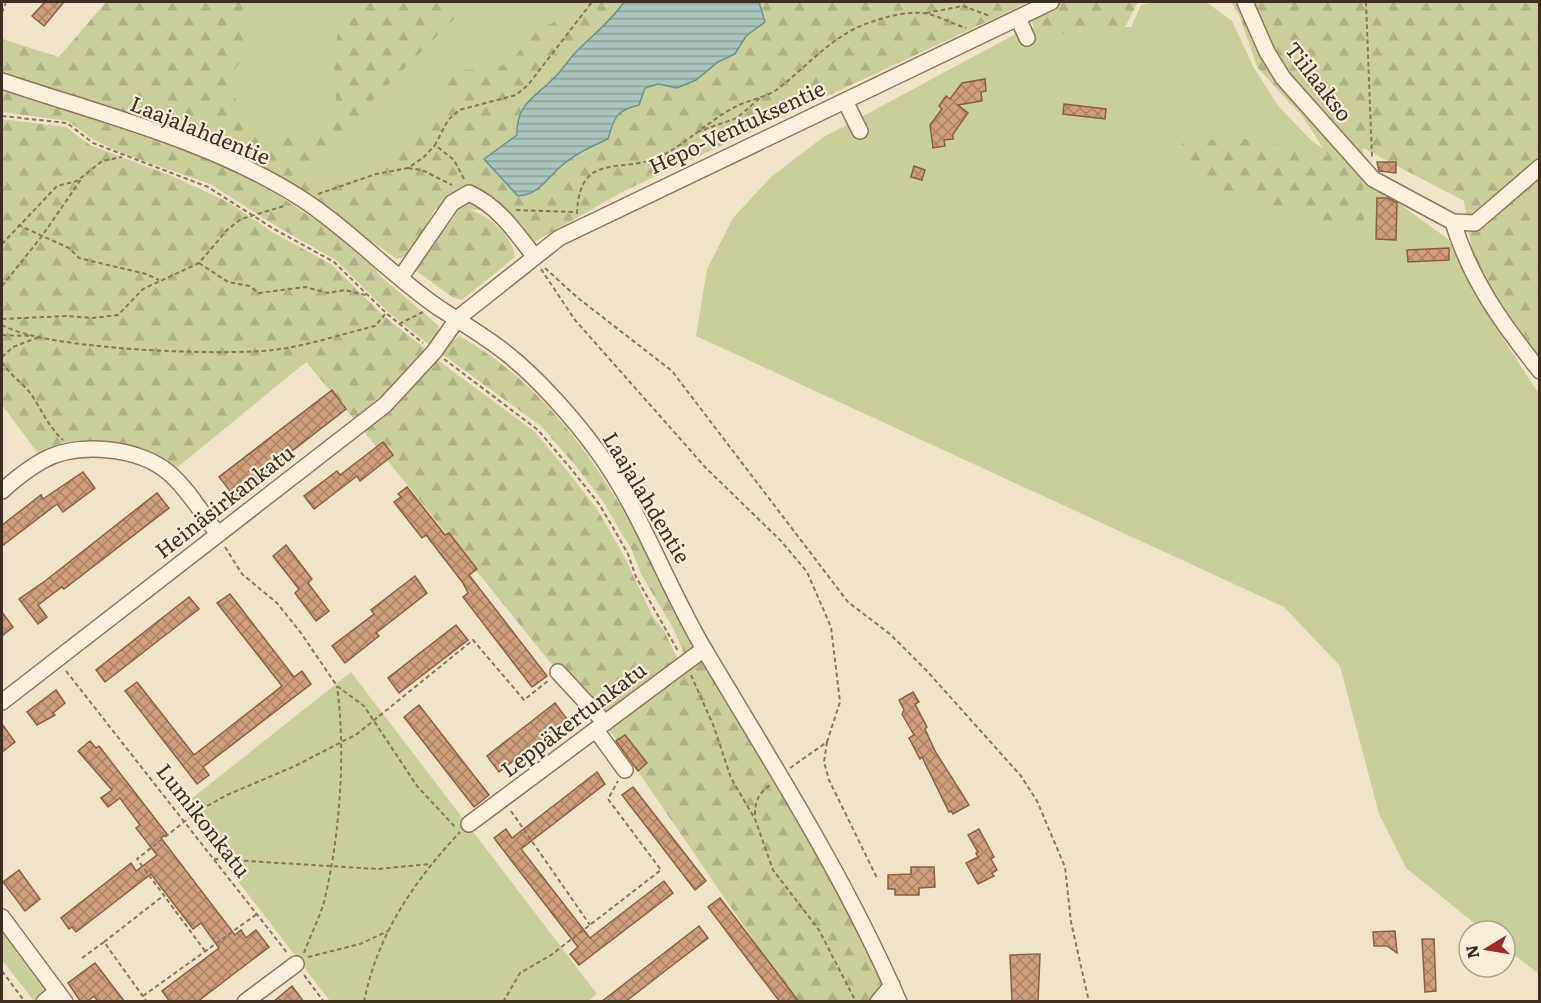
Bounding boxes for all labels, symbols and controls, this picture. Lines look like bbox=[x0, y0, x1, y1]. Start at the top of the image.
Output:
street label: Tiilaakso bbox=[1279, 34, 1361, 127]
street label: Hepo-Ventuksentie bbox=[643, 71, 829, 180]
street label: Laajalahdentie bbox=[126, 87, 276, 171]
street label: Laajalahdentie bbox=[597, 425, 700, 568]
street label: Heinäsirkankatu bbox=[147, 436, 300, 564]
street label: Leppäkertunkatu bbox=[493, 653, 652, 783]
street label: Lumikonkatu bbox=[150, 756, 259, 883]
north arrow bbox=[1457, 919, 1517, 979]
text: N bbox=[1458, 943, 1484, 961]

